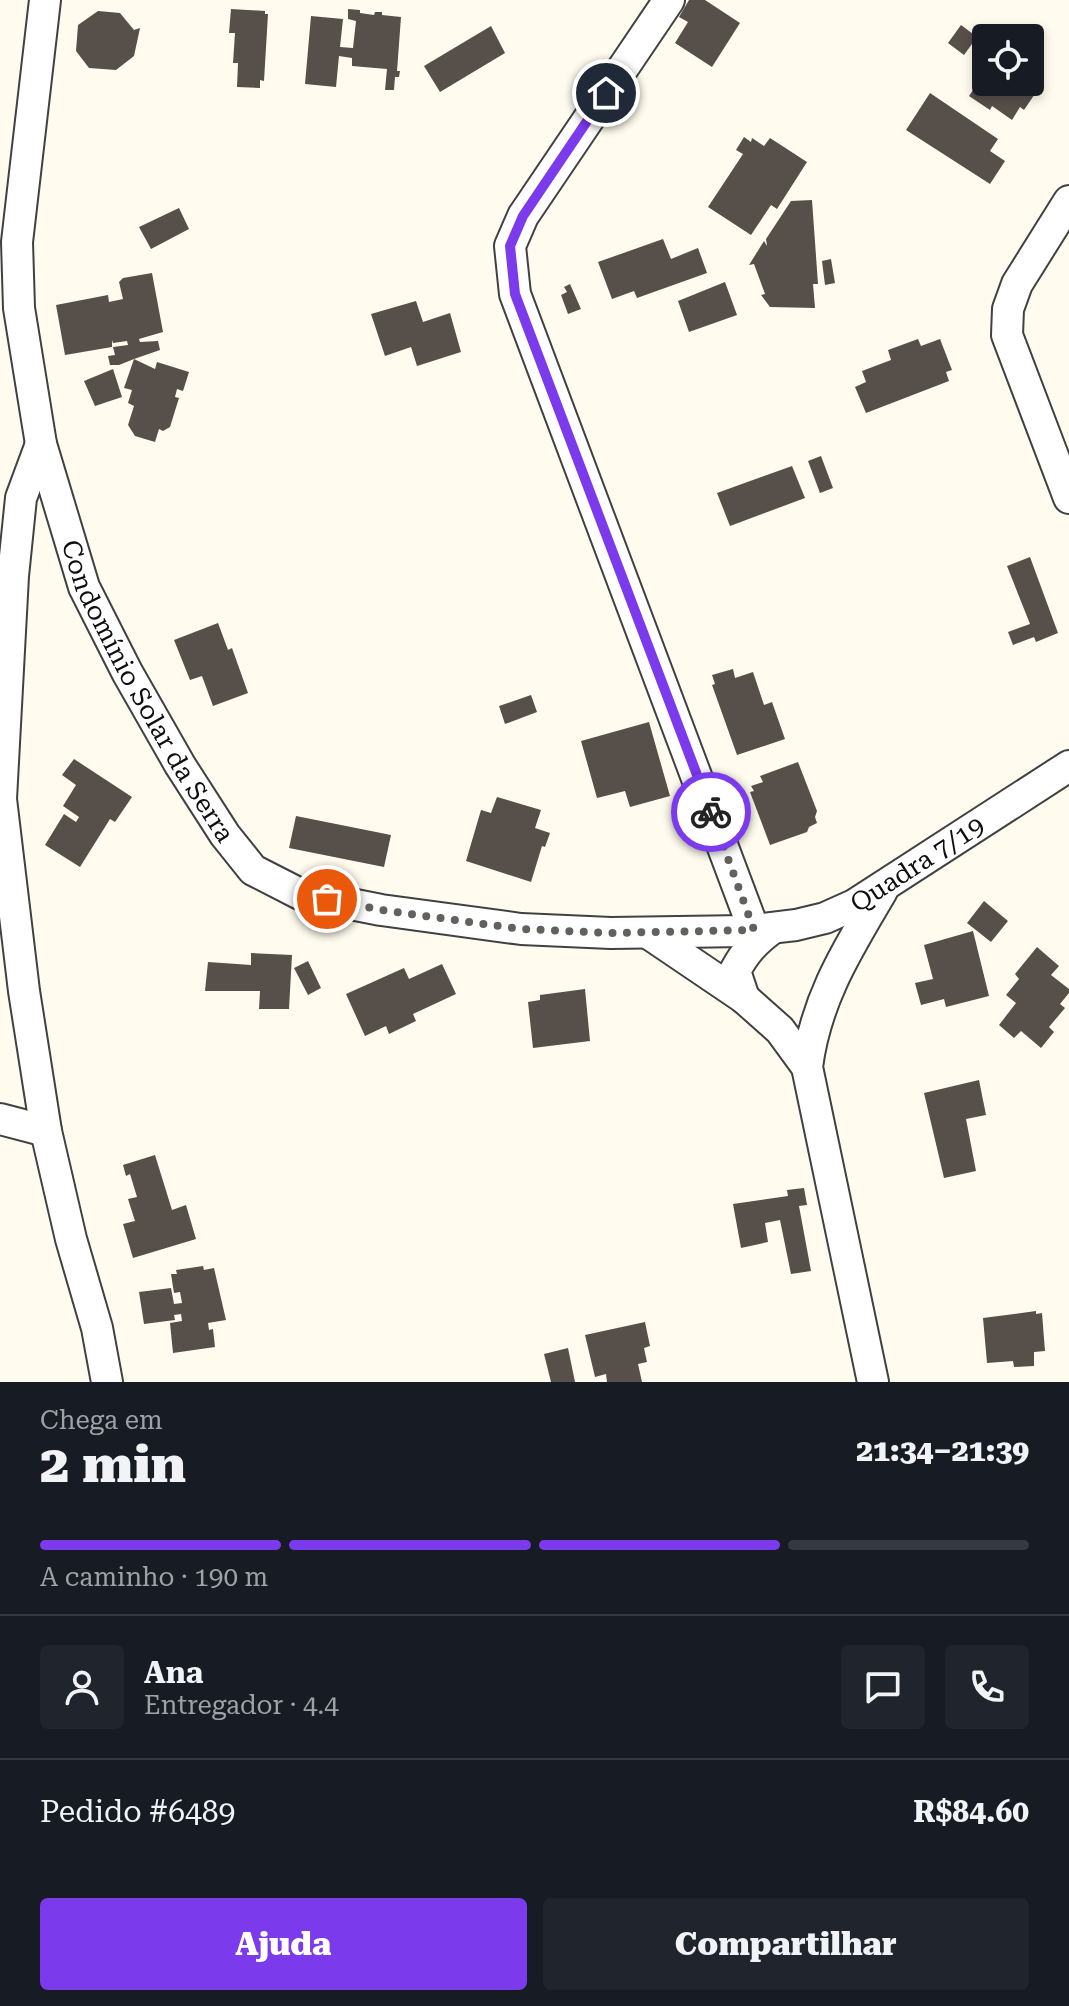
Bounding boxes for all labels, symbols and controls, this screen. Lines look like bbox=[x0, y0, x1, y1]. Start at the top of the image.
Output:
map controls bbox=[972, 24, 1044, 96]
button: locate bbox=[972, 24, 1044, 96]
pin bbox=[572, 59, 640, 127]
icon: home bbox=[584, 71, 628, 115]
street label: Condomínio Solar da Serra bbox=[56, 536, 241, 848]
courier bbox=[671, 772, 751, 852]
icon: bike bbox=[689, 790, 733, 834]
street label: Quadra 7/19 bbox=[845, 810, 990, 918]
pin bbox=[293, 865, 361, 933]
icon: bag bbox=[305, 877, 349, 921]
text: Chega em bbox=[40, 1405, 163, 1435]
text: 21:34–21:39 bbox=[856, 1433, 1029, 1468]
text: 2 min bbox=[40, 1434, 186, 1495]
text: A caminho · 190 m bbox=[40, 1562, 268, 1592]
button: person bbox=[40, 1645, 124, 1729]
button: chat bbox=[841, 1645, 925, 1729]
button: phone bbox=[945, 1645, 1029, 1729]
text: Ana bbox=[144, 1655, 203, 1690]
text: Entregador · 4.4 bbox=[144, 1690, 339, 1720]
text: Pedido #6489 bbox=[40, 1794, 235, 1829]
text: R$84.60 bbox=[913, 1794, 1029, 1829]
button: Ajuda bbox=[40, 1898, 527, 1990]
button: Compartilhar bbox=[543, 1898, 1029, 1990]

